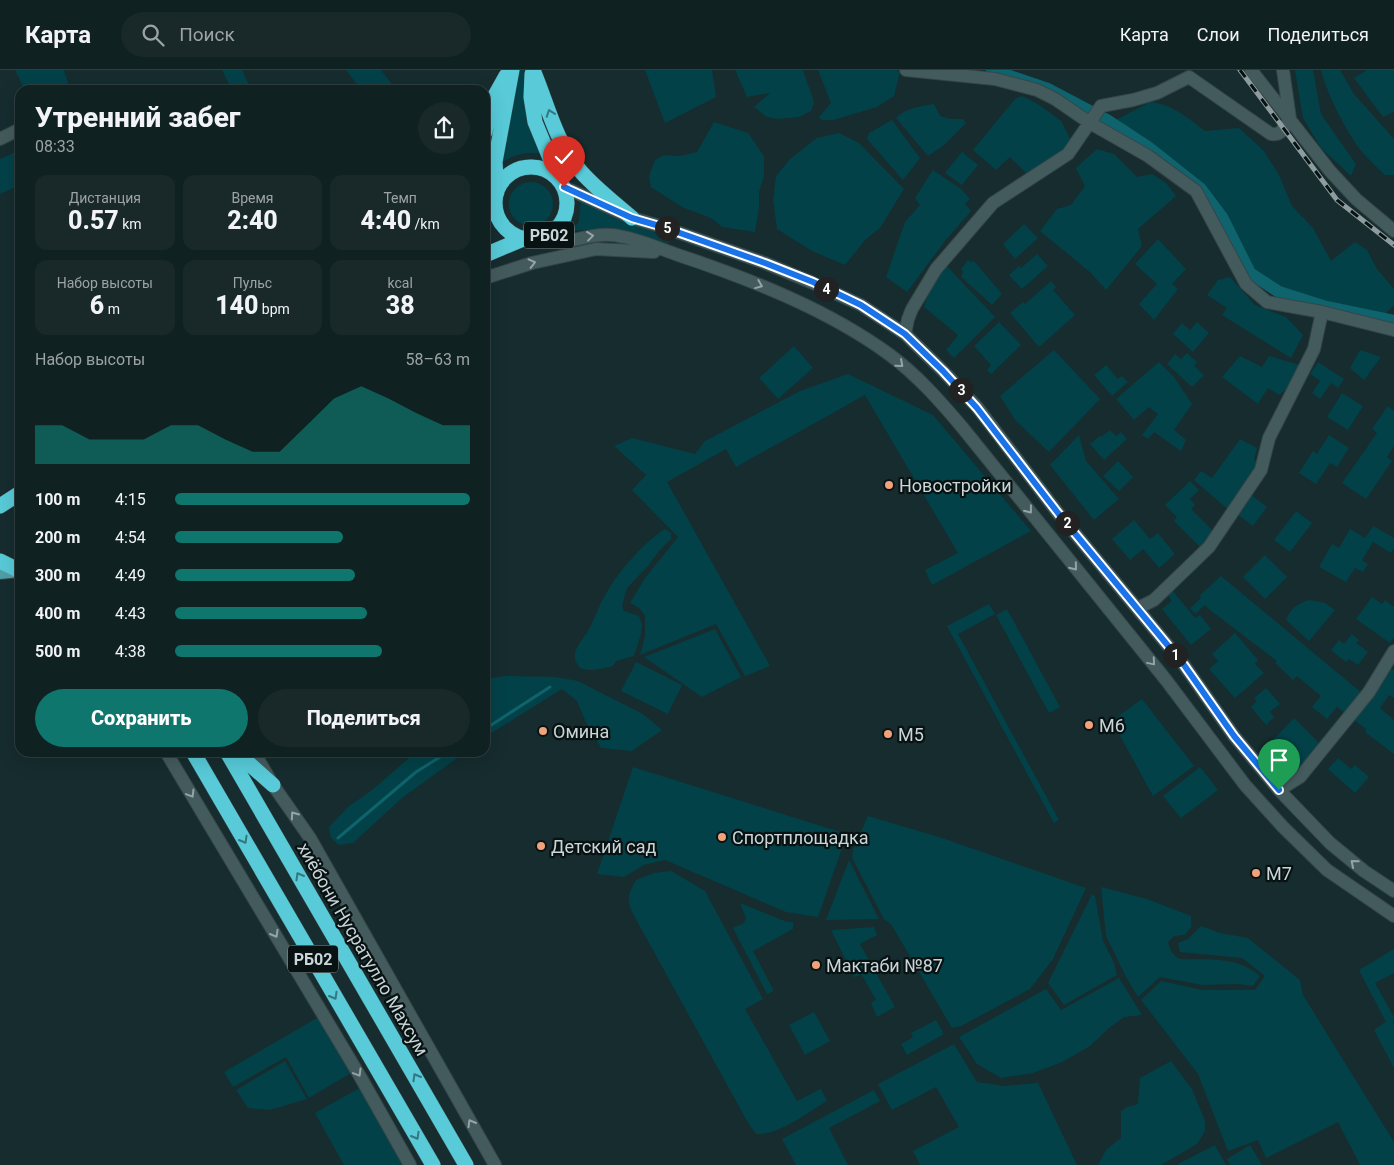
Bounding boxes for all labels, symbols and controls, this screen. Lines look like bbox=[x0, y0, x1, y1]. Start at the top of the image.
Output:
search box bbox=[121, 12, 471, 57]
text: Карта bbox=[25, 21, 91, 49]
icon: search bbox=[139, 21, 167, 49]
text: Поиск bbox=[179, 23, 235, 46]
text: Карта bbox=[1120, 24, 1169, 45]
text: Слои bbox=[1197, 24, 1240, 45]
text: Поделиться bbox=[1268, 24, 1369, 45]
text: Утренний забег bbox=[35, 101, 241, 134]
button: share bbox=[418, 102, 470, 154]
one-way arrow bbox=[546, 109, 556, 118]
pin bbox=[543, 136, 585, 187]
text: 08:33 bbox=[35, 137, 75, 156]
icon: check bbox=[550, 143, 578, 171]
text: Дистанция bbox=[69, 190, 141, 206]
text: Время bbox=[231, 190, 274, 206]
text: Темп bbox=[383, 190, 417, 206]
text: 0.57 bbox=[68, 206, 119, 235]
text: 2:40 bbox=[227, 206, 278, 235]
text: 4:40 bbox=[361, 206, 411, 235]
text: km bbox=[119, 216, 142, 232]
text: /km bbox=[411, 216, 440, 232]
pin: 5 bbox=[654, 216, 680, 240]
text: 5 bbox=[663, 220, 672, 236]
road number: РБ02 bbox=[524, 222, 574, 248]
one-way arrow bbox=[587, 231, 595, 242]
one-way arrow bbox=[527, 258, 536, 269]
text: Набор высоты bbox=[57, 275, 153, 291]
text: Пульс bbox=[233, 275, 272, 291]
text: kcal bbox=[388, 275, 413, 291]
pin: 4 bbox=[814, 276, 838, 302]
one-way arrow bbox=[755, 279, 763, 289]
text: 4 bbox=[822, 281, 831, 297]
text: 6 bbox=[90, 291, 104, 320]
text: 140 bbox=[215, 291, 258, 320]
text: 38 bbox=[386, 291, 415, 320]
text: m bbox=[104, 301, 120, 317]
text: bpm bbox=[258, 301, 290, 317]
text: Набор высоты bbox=[35, 350, 145, 369]
text: 58–63 m bbox=[406, 350, 470, 369]
one-way arrow bbox=[895, 358, 904, 367]
pin: 3 bbox=[948, 378, 974, 402]
text: 3 bbox=[957, 382, 966, 398]
place label: Новостройки bbox=[899, 475, 1012, 496]
marker: Новостройки bbox=[883, 479, 895, 491]
text: 100 m bbox=[35, 490, 80, 509]
text: 4:15 bbox=[115, 490, 146, 509]
one-way arrow bbox=[1023, 504, 1031, 513]
pin: 2 bbox=[1054, 510, 1080, 536]
text: 2 bbox=[1063, 515, 1072, 531]
text: 200 m bbox=[35, 528, 80, 547]
text: 4:54 bbox=[115, 528, 146, 547]
one-way arrow bbox=[1069, 561, 1078, 570]
text: 300 m bbox=[35, 566, 80, 585]
text: 4:49 bbox=[115, 566, 146, 585]
text: 400 m bbox=[35, 604, 80, 623]
text: 4:43 bbox=[115, 604, 146, 623]
text: 500 m bbox=[35, 642, 80, 661]
text: 4:38 bbox=[115, 642, 146, 661]
pin: 1 bbox=[1162, 642, 1188, 668]
text: 1 bbox=[1171, 647, 1180, 663]
one-way arrow bbox=[1146, 656, 1154, 665]
button: Сохранить bbox=[35, 689, 248, 747]
button: Поделиться bbox=[258, 689, 470, 747]
place label: М6 bbox=[1099, 715, 1125, 736]
marker: М6 bbox=[1083, 719, 1095, 731]
place label: Омина bbox=[553, 721, 609, 742]
place label: М5 bbox=[898, 724, 924, 745]
marker: Омина bbox=[537, 725, 549, 737]
marker: М5 bbox=[882, 728, 894, 740]
pin bbox=[1258, 739, 1300, 790]
icon: arrive bbox=[1265, 746, 1293, 774]
one-way arrow bbox=[185, 789, 195, 798]
one-way arrow bbox=[291, 811, 300, 821]
place label: Спортплощадка bbox=[732, 827, 869, 848]
marker: Спортплощадка bbox=[716, 831, 728, 843]
one-way arrow bbox=[237, 835, 247, 844]
place label: Детский сад bbox=[551, 836, 657, 857]
street label: хиёбони Нусратулло Махсум bbox=[293, 839, 433, 1059]
marker: Детский сад bbox=[535, 840, 547, 852]
one-way arrow bbox=[1351, 860, 1360, 869]
place label: М7 bbox=[1266, 863, 1292, 884]
marker: М7 bbox=[1250, 867, 1262, 879]
one-way arrow bbox=[295, 873, 305, 882]
one-way arrow bbox=[268, 928, 278, 937]
road number: РБ02 bbox=[288, 946, 338, 972]
place label: Мактаби №87 bbox=[826, 955, 943, 976]
marker: Мактаби №87 bbox=[810, 959, 822, 971]
one-way arrow bbox=[328, 990, 338, 999]
one-way arrow bbox=[351, 1068, 361, 1077]
one-way arrow bbox=[412, 1074, 422, 1083]
one-way arrow bbox=[468, 1119, 478, 1128]
one-way arrow bbox=[410, 1131, 420, 1140]

